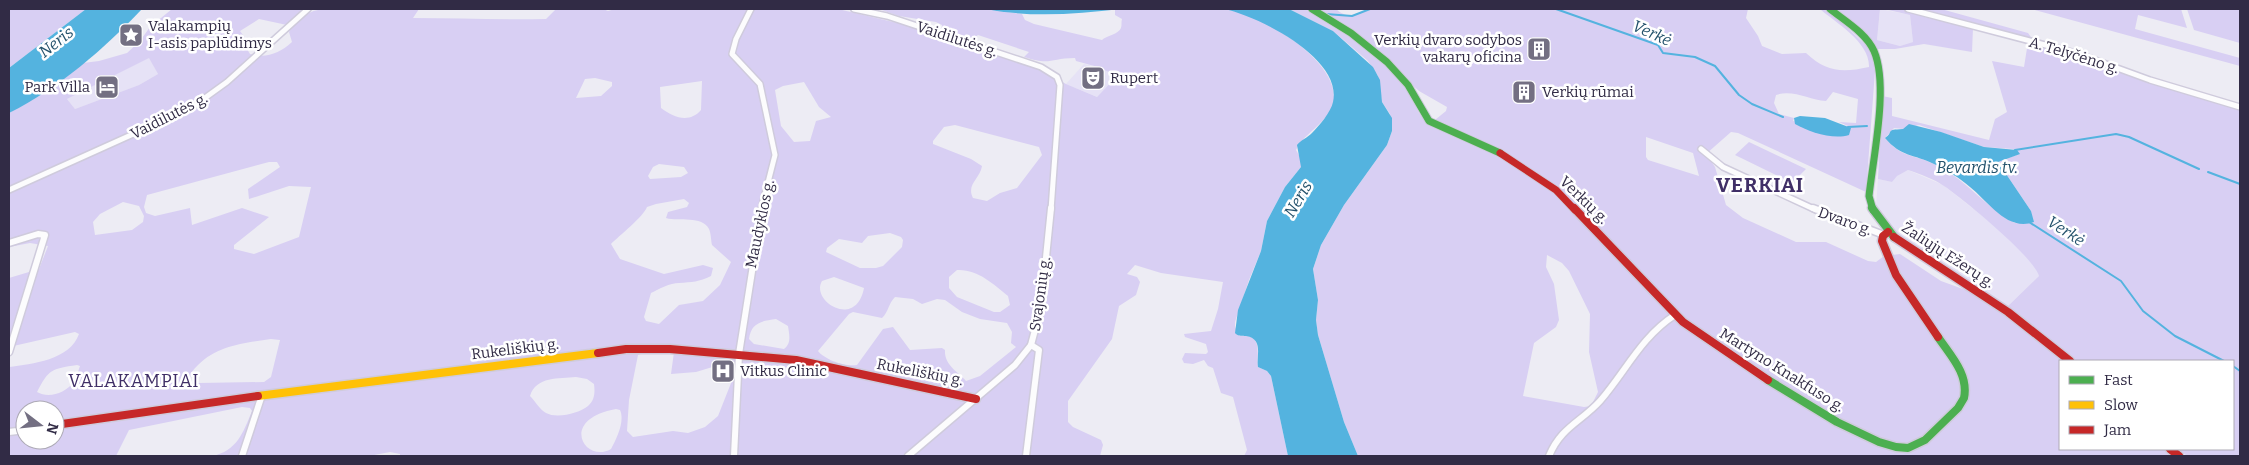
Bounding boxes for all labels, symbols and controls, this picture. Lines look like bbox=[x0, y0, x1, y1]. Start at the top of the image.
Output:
water label: Verkė bbox=[1630, 16, 1674, 50]
place label: Valakampių I-asis paplūdimys bbox=[148, 17, 272, 52]
street label: Vaidilutės g. bbox=[914, 17, 1000, 61]
water label: Neris bbox=[35, 22, 77, 61]
place icon: Valakampių I-asis paplūdimys bbox=[118, 22, 144, 48]
place label: Verkių dvaro sodybos vakarų oficina bbox=[1374, 31, 1522, 66]
street label: A. Telyčėno g. bbox=[2027, 33, 2121, 77]
building icon: Verkių dvaro sodybos vakarų oficina bbox=[1526, 36, 1552, 62]
theatre icon: Rupert bbox=[1080, 65, 1106, 91]
place label: Rupert bbox=[1110, 69, 1159, 87]
hotel icon: Park Villa bbox=[94, 74, 120, 100]
place label: Park Villa bbox=[25, 78, 90, 96]
building icon: Verkių rūmai bbox=[1511, 79, 1537, 105]
place label: Verkių rūmai bbox=[1542, 83, 1634, 101]
street label: Vaidilutės g. bbox=[128, 89, 210, 143]
water label: Bevardis tv. bbox=[1936, 158, 2018, 177]
street label: Verkių g. bbox=[1556, 173, 1612, 227]
district label: VERKIAI bbox=[1716, 173, 1804, 197]
water label: Neris bbox=[1280, 177, 1316, 220]
street label: Maudyklos g. bbox=[742, 178, 778, 270]
street label: Dvaro g. bbox=[1816, 203, 1874, 239]
water label: Verkė bbox=[2044, 212, 2088, 250]
street label: Žaliųjų Ežerų g. bbox=[1898, 218, 1998, 292]
street label: Svajonių g. bbox=[1026, 256, 1054, 332]
street label: Martyno Knakfuso g. bbox=[1716, 324, 1848, 416]
street label: Rukeliškių g. bbox=[470, 335, 560, 363]
street label: Rukeliškių g. bbox=[875, 355, 965, 389]
hospital icon: Vitkus Clinic bbox=[710, 358, 736, 384]
legend bbox=[2059, 360, 2234, 450]
place label: Vitkus Clinic bbox=[740, 362, 827, 380]
district label: VALAKAMPIAI bbox=[68, 370, 200, 392]
text: Fast bbox=[2104, 371, 2133, 389]
text: Slow bbox=[2104, 396, 2139, 414]
north arrow bbox=[15, 400, 65, 450]
text: N bbox=[42, 421, 62, 436]
text: Jam bbox=[2103, 421, 2132, 439]

